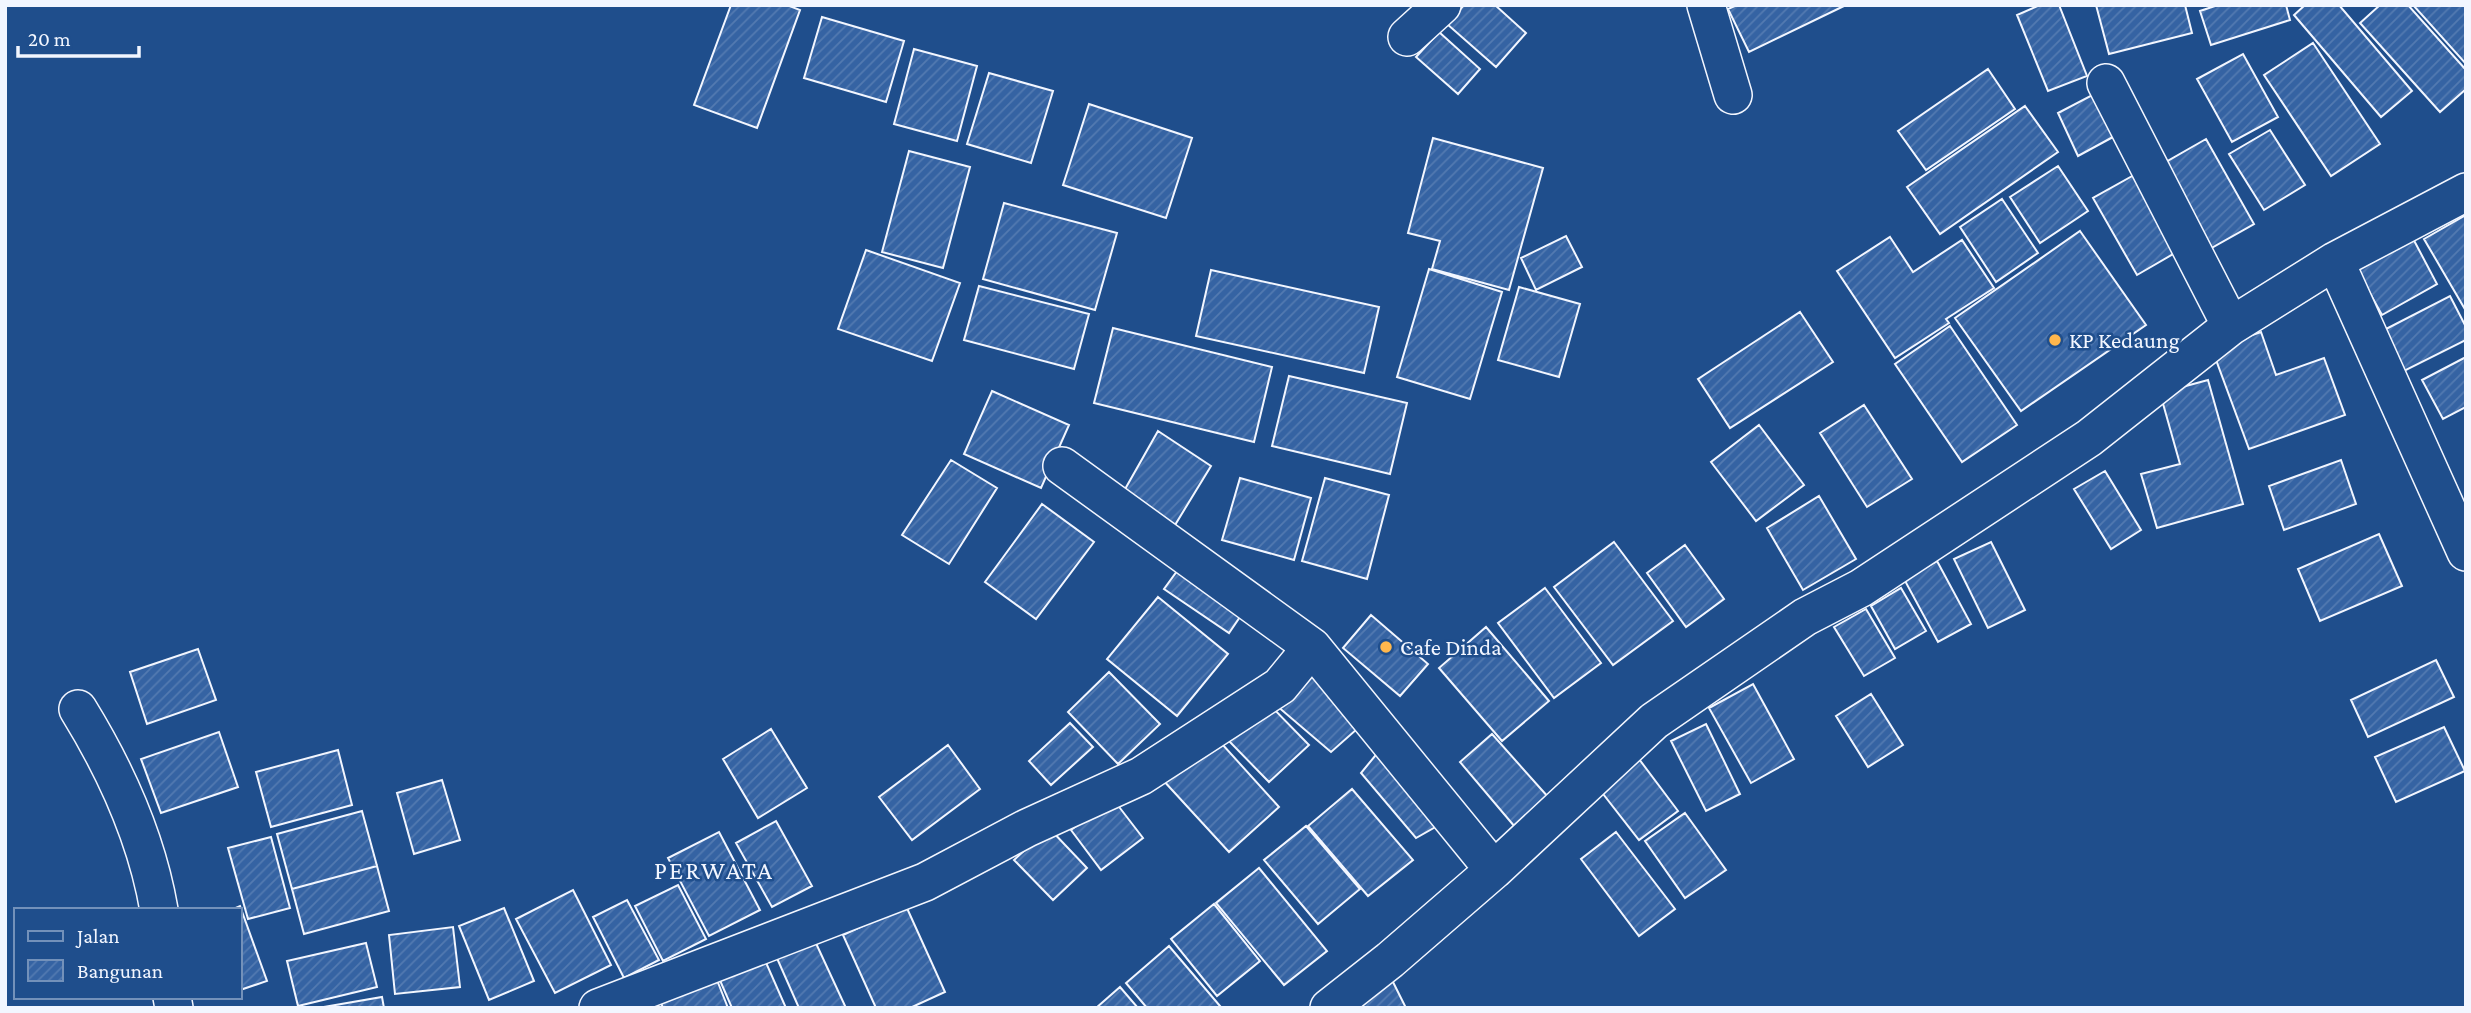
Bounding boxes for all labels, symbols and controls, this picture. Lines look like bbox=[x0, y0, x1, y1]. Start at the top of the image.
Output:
scale bar bbox=[18, 14, 138, 58]
text: 20 m bbox=[28, 27, 71, 51]
place label: KP Kedaung bbox=[2069, 327, 2180, 353]
marker: KP Kedaung bbox=[2047, 332, 2063, 348]
place label: Cafe Dinda bbox=[1400, 634, 1502, 660]
marker: Cafe Dinda bbox=[1378, 639, 1394, 655]
district label: PERWATA bbox=[654, 856, 774, 885]
legend bbox=[14, 908, 242, 999]
text: Jalan bbox=[75, 924, 119, 948]
text: Bangunan bbox=[77, 959, 163, 983]

